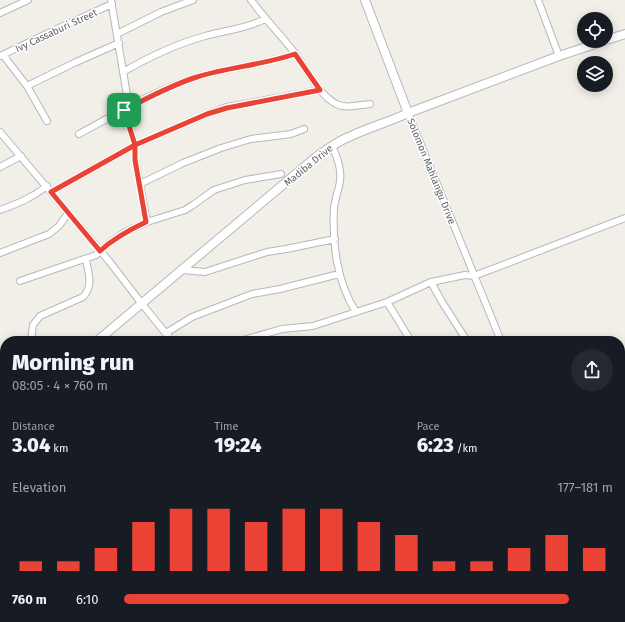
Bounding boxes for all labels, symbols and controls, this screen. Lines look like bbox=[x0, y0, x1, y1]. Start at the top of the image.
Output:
street label: Ivy Cassaburi Street bbox=[14, 6, 100, 55]
map controls bbox=[577, 12, 613, 92]
button: locate bbox=[577, 12, 613, 48]
button: layers bbox=[577, 56, 613, 92]
pin bbox=[107, 93, 141, 127]
icon: arrive bbox=[113, 99, 135, 121]
street label: Solomon Mahlangu Drive bbox=[404, 117, 458, 226]
street label: Madiba Drive bbox=[282, 142, 335, 189]
text: Morning run bbox=[12, 349, 134, 376]
button: share bbox=[571, 349, 613, 391]
text: 08:05 · 4 × 760 m bbox=[12, 378, 108, 393]
text: Distance bbox=[12, 420, 55, 433]
text: Time bbox=[214, 420, 239, 433]
text: Pace bbox=[417, 420, 439, 433]
text: 3.04 bbox=[12, 433, 50, 457]
text: 19:24 bbox=[214, 433, 261, 457]
text: 6:23 bbox=[417, 433, 454, 457]
text: km bbox=[50, 442, 68, 455]
text: /km bbox=[454, 442, 478, 455]
text: Elevation bbox=[12, 480, 66, 495]
text: 177–181 m bbox=[557, 480, 613, 495]
text: 760 m bbox=[12, 592, 47, 607]
text: 6:10 bbox=[76, 592, 98, 607]

